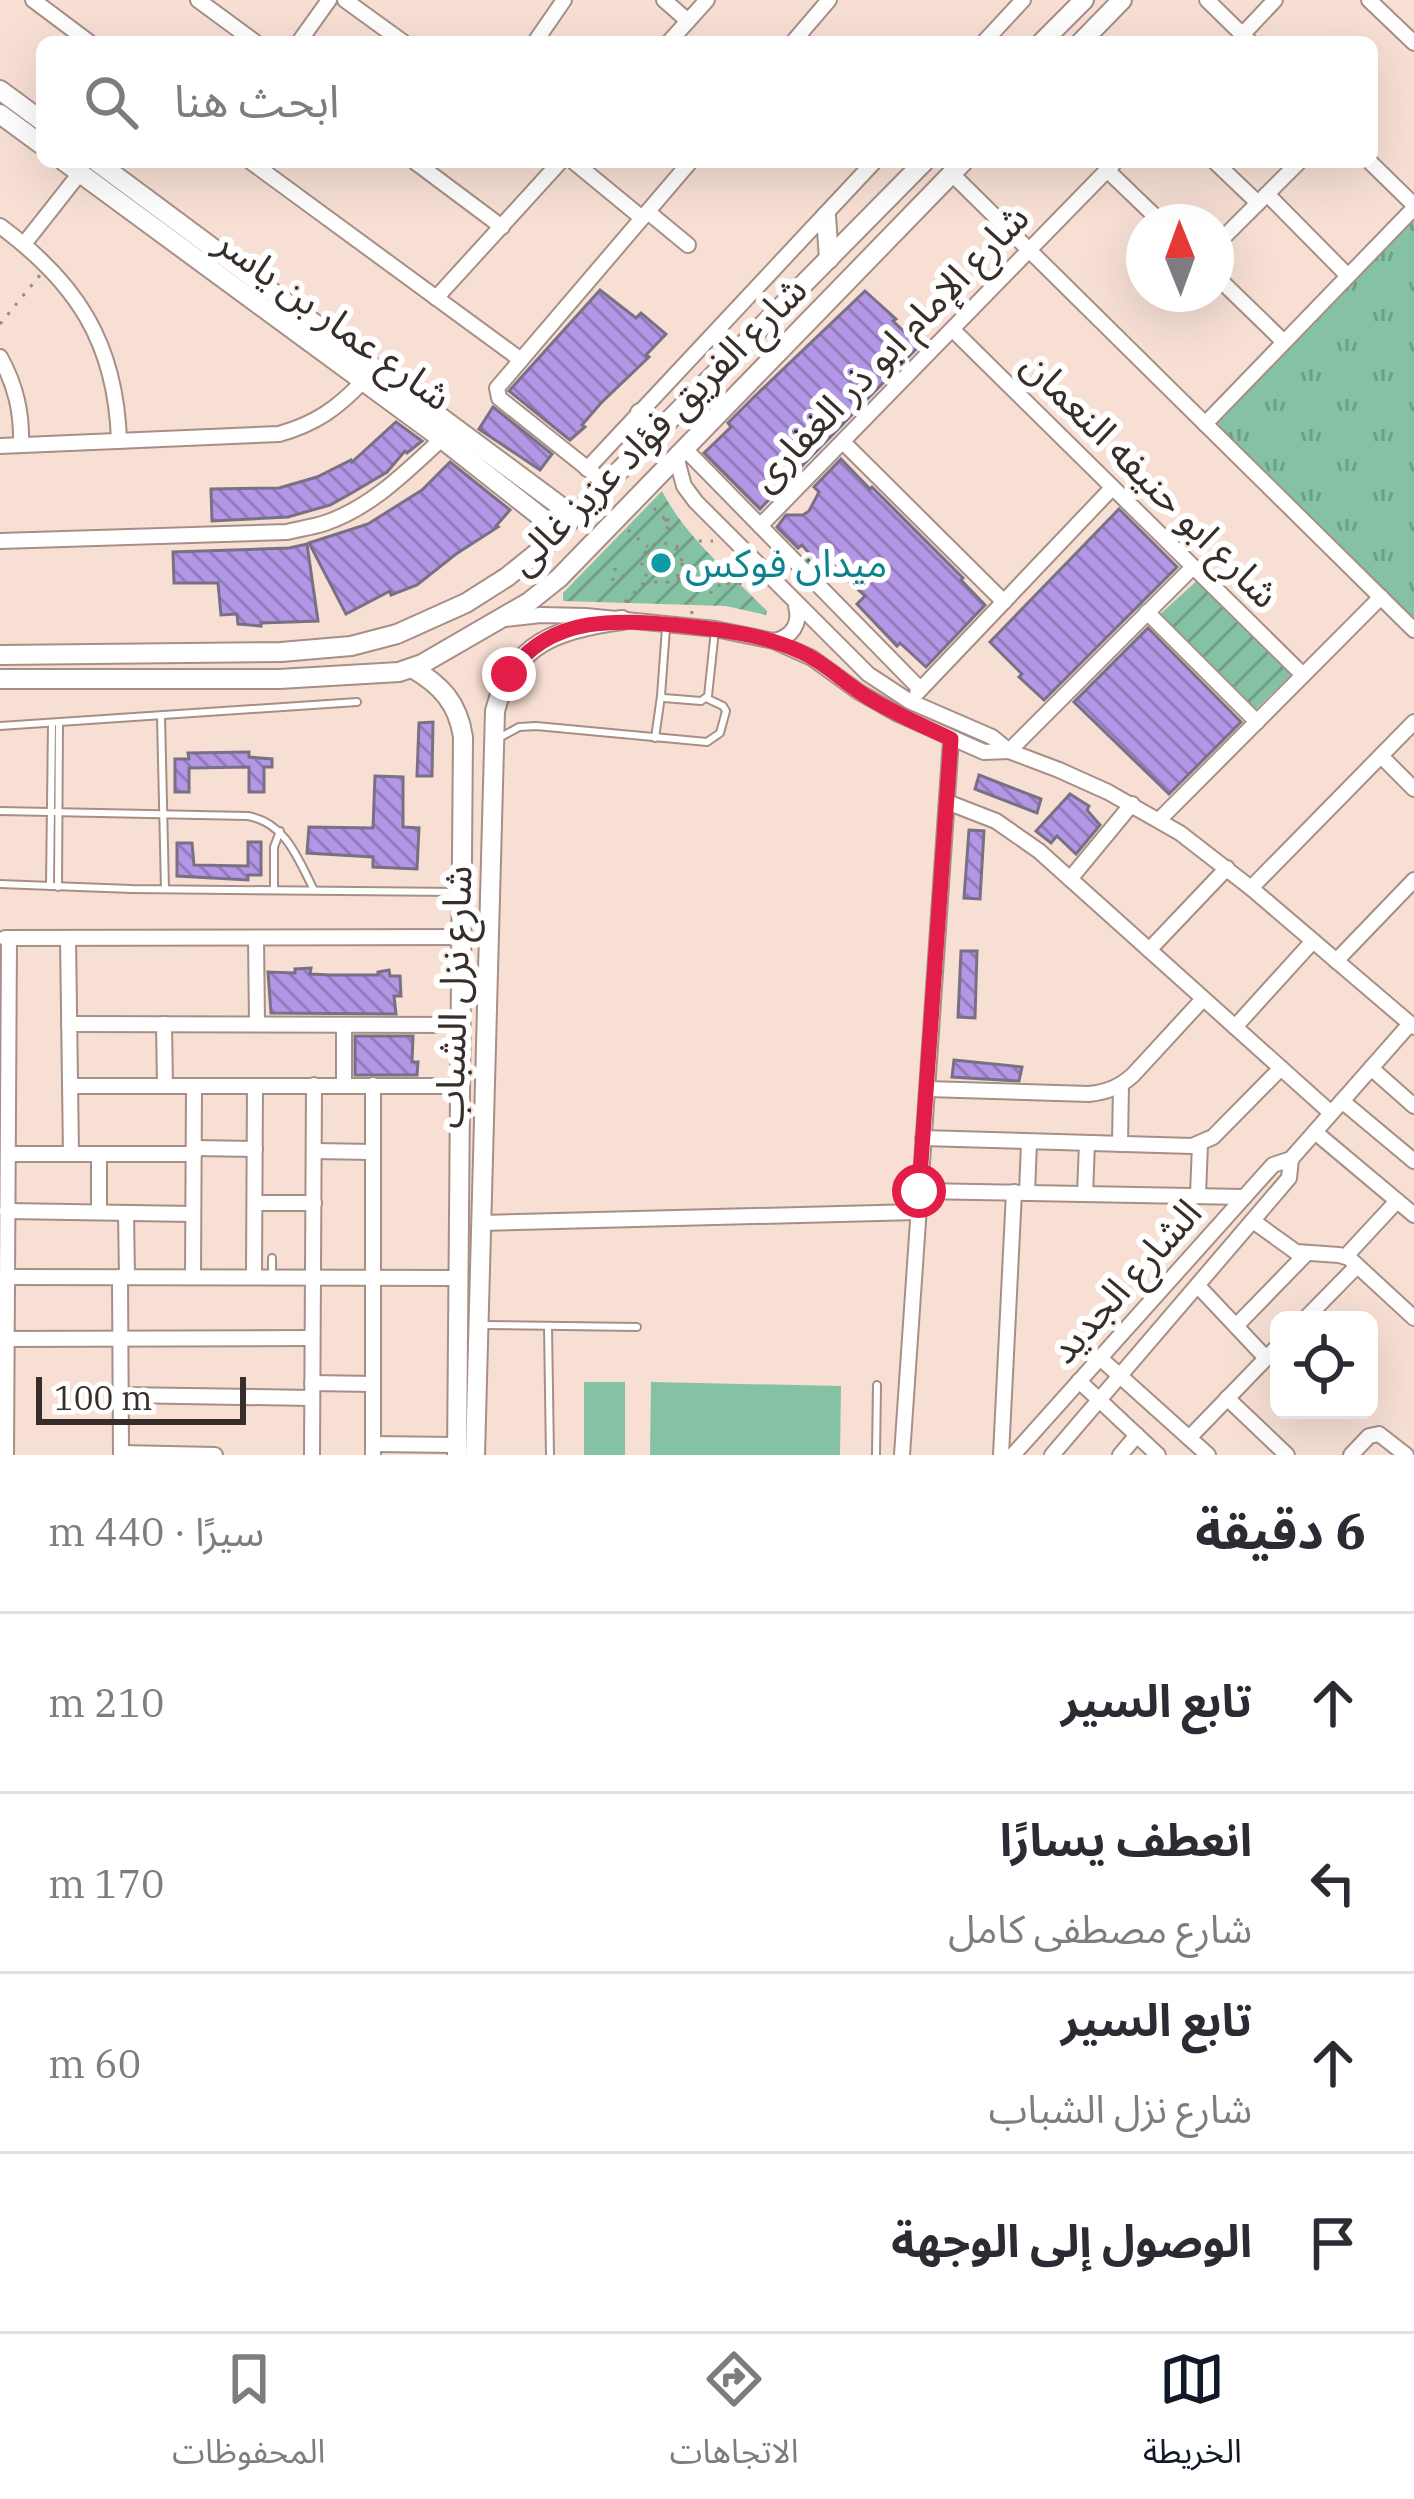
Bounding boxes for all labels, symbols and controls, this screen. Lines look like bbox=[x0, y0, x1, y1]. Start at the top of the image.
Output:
search box bbox=[36, 36, 1378, 168]
icon: search bbox=[78, 69, 144, 135]
text: ابحث هنا bbox=[174, 71, 339, 129]
street label: شارع الإمام ابو ذر الغفارى bbox=[738, 192, 1043, 505]
north arrow bbox=[1126, 204, 1234, 312]
street label: شارع عمار بن ياسر bbox=[203, 215, 462, 424]
street label: شارع الفريق فؤاد عزيز غالى bbox=[496, 264, 820, 588]
street label: شارع ابو حنيفه النعمان bbox=[1009, 339, 1291, 621]
place label: ميدان فوكس bbox=[685, 537, 887, 588]
marker: ميدان فوكس bbox=[648, 550, 674, 576]
route end bbox=[482, 647, 536, 701]
street label: شارع نزل الشباب bbox=[422, 865, 487, 1130]
route start bbox=[892, 1164, 946, 1218]
street label: الشارع الجديد bbox=[1037, 1188, 1215, 1376]
map controls bbox=[1270, 1311, 1378, 1419]
button: locate bbox=[1270, 1311, 1378, 1419]
scale bar bbox=[36, 1371, 246, 1424]
text: 100 m bbox=[54, 1376, 153, 1419]
text: 6 دقيقة bbox=[1195, 1497, 1366, 1563]
text: سيرًا · 440 m bbox=[48, 1506, 264, 1557]
icon: ahead bbox=[1300, 1670, 1366, 1736]
text: تابع السير bbox=[1061, 1671, 1252, 1729]
text: 210 m bbox=[48, 1677, 164, 1728]
text: انعطف يسارًا bbox=[1000, 1810, 1252, 1868]
icon: left bbox=[1300, 1850, 1366, 1916]
text: 170 m bbox=[48, 1858, 164, 1909]
text: شارع مصطفى كامل bbox=[948, 1903, 1252, 1954]
text: تابع السير bbox=[1061, 1990, 1252, 2048]
icon: ahead bbox=[1300, 2030, 1366, 2096]
text: 60 m bbox=[48, 2038, 141, 2089]
text: شارع نزل الشباب bbox=[989, 2083, 1252, 2134]
icon: arrive bbox=[1300, 2210, 1366, 2276]
text: الوصول إلى الوجهة bbox=[891, 2211, 1252, 2269]
tab: المحفوظات bbox=[172, 2346, 325, 2487]
tab: الاتجاهات bbox=[670, 2346, 799, 2487]
tab: الخريطة bbox=[1143, 2346, 1242, 2487]

